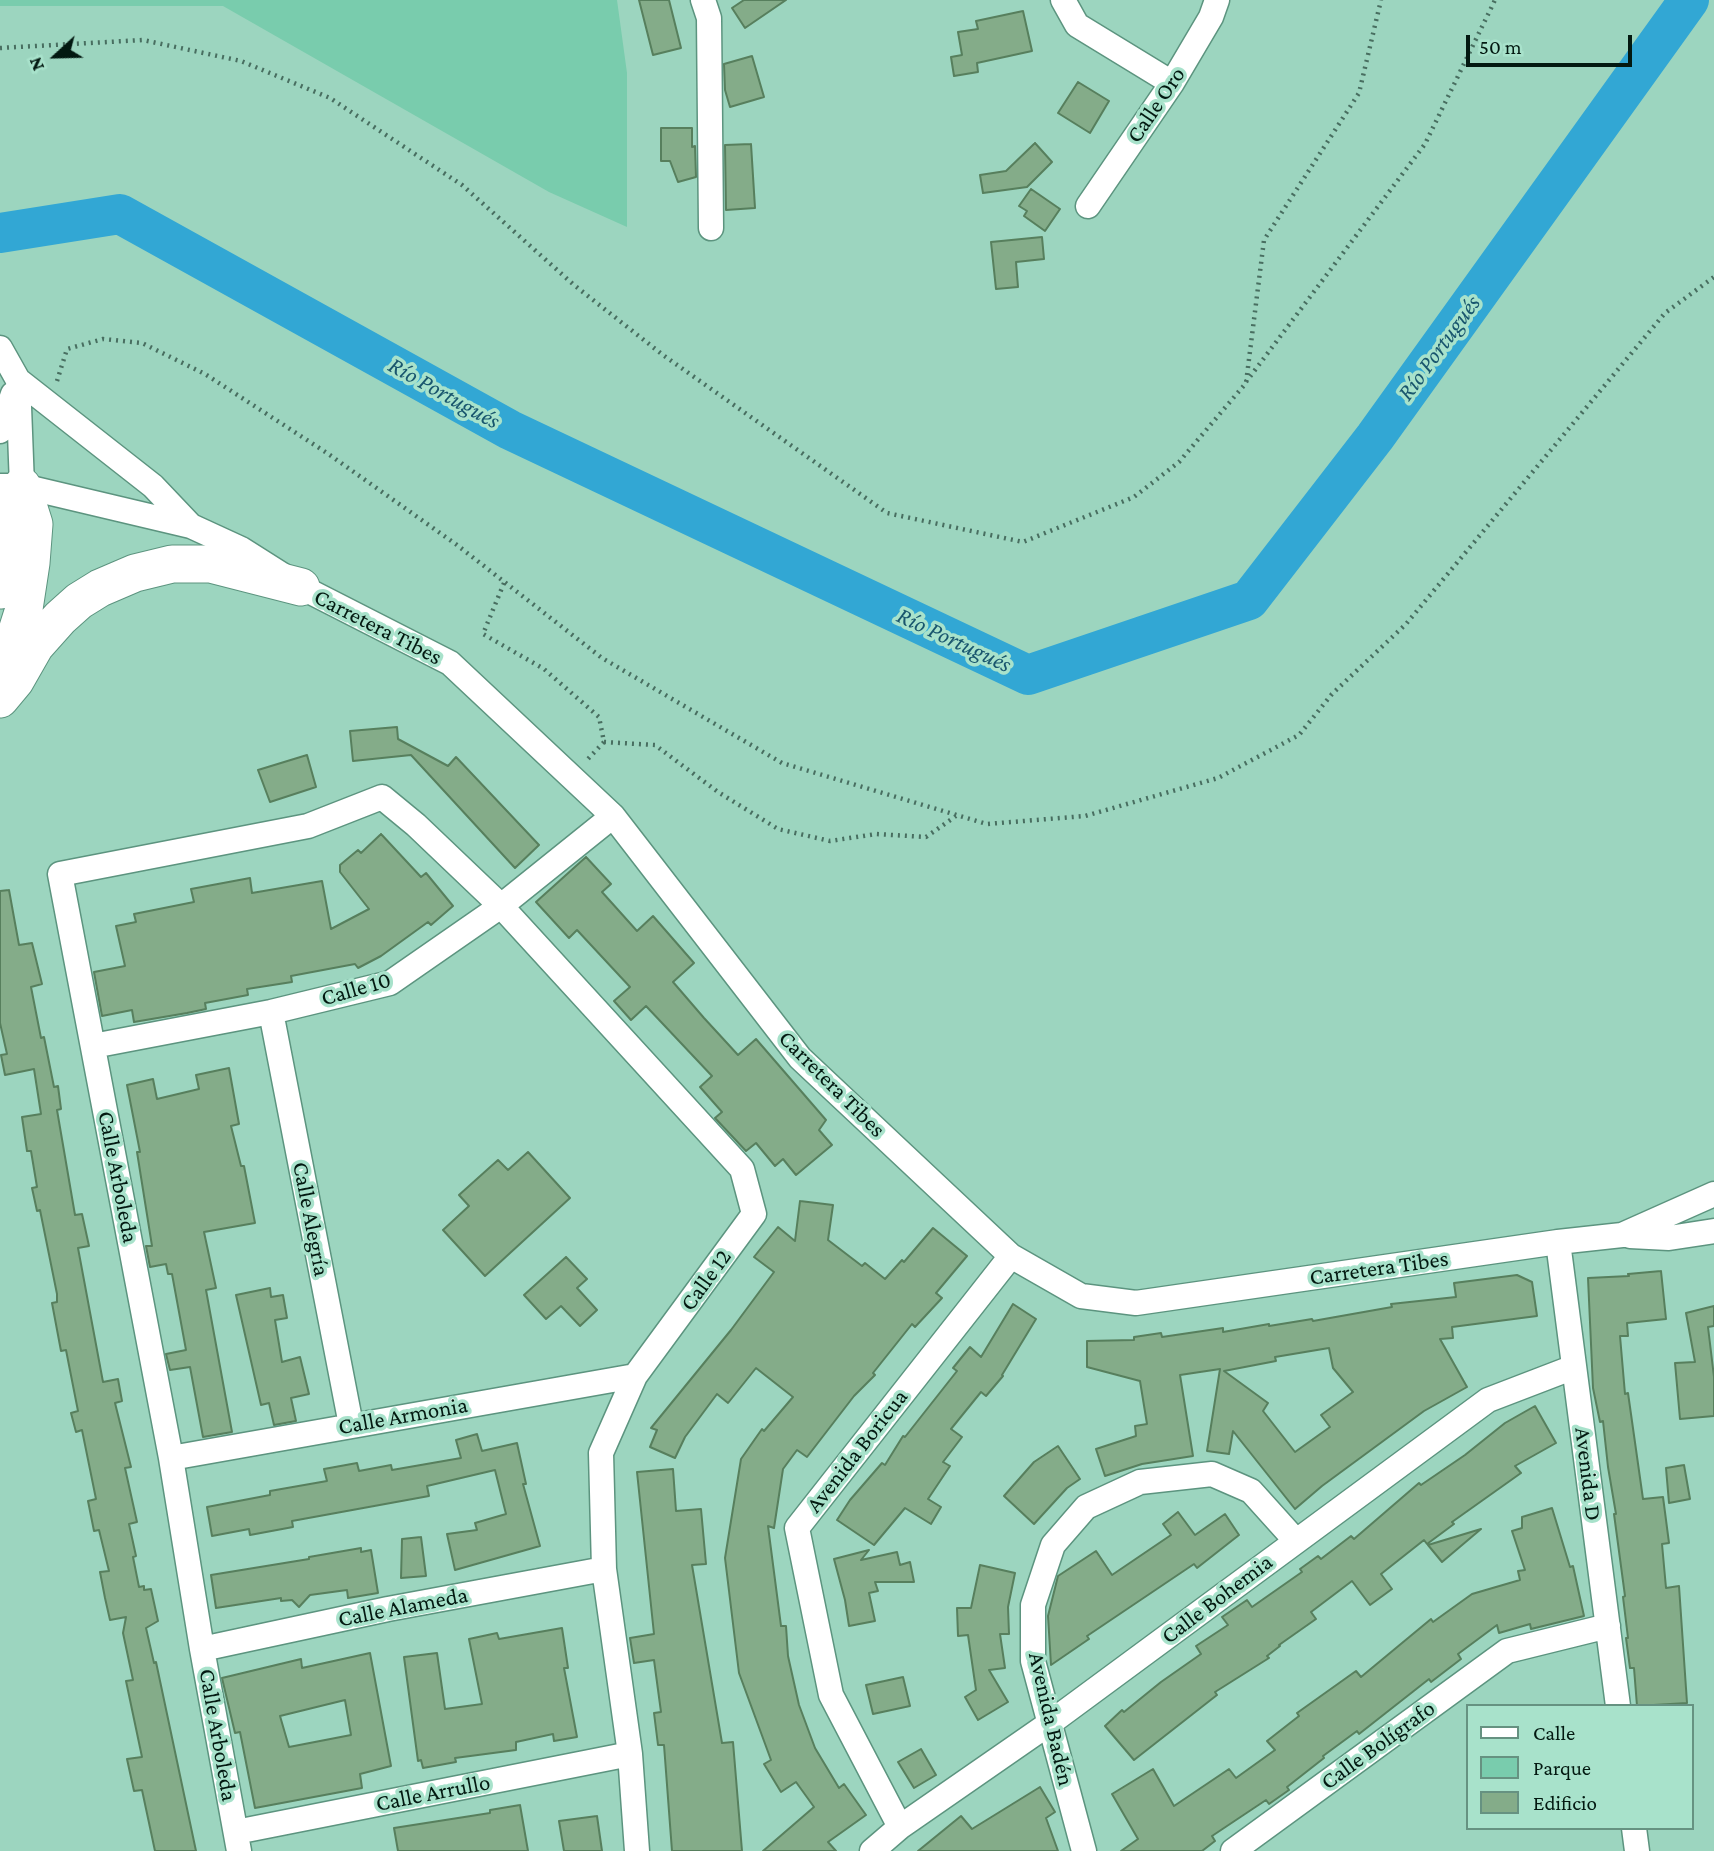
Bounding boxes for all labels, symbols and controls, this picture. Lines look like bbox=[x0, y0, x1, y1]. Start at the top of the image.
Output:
north arrow bbox=[21, 21, 91, 91]
scale bar bbox=[1469, 21, 1635, 65]
text: 50 m bbox=[1479, 35, 1522, 59]
text: N bbox=[24, 54, 48, 74]
street label: Calle Oro bbox=[1121, 62, 1191, 148]
water label: Río Portugués bbox=[1391, 290, 1487, 406]
water label: Río Portugués bbox=[383, 351, 505, 435]
street label: Carretera Tibes bbox=[309, 583, 447, 671]
water label: Río Portugués bbox=[892, 601, 1016, 679]
street label: Calle 10 bbox=[318, 966, 394, 1012]
street label: Carretera Tibes bbox=[773, 1025, 891, 1143]
street label: Calle Arboleda bbox=[92, 1109, 144, 1245]
street label: Calle Alegría bbox=[286, 1160, 336, 1278]
street label: Calle 12 bbox=[674, 1244, 738, 1316]
street label: Carretera Tibes bbox=[1308, 1245, 1450, 1291]
street label: Avenida Boricua bbox=[800, 1384, 914, 1518]
street label: Calle Armonia bbox=[336, 1391, 470, 1441]
street label: Avenida D bbox=[1569, 1426, 1607, 1522]
street label: Calle Bohemia bbox=[1156, 1548, 1278, 1650]
street label: Calle Alameda bbox=[336, 1581, 470, 1633]
street label: Avenida Badén bbox=[1022, 1649, 1080, 1789]
street label: Calle Arboleda bbox=[193, 1667, 243, 1803]
street label: Calle Bolígrafo bbox=[1316, 1694, 1440, 1796]
legend bbox=[1466, 1704, 1693, 1830]
text: Calle bbox=[1533, 1721, 1575, 1745]
text: Parque bbox=[1533, 1756, 1591, 1780]
street label: Calle Arrullo bbox=[374, 1768, 492, 1818]
text: Edificio bbox=[1533, 1791, 1597, 1815]

